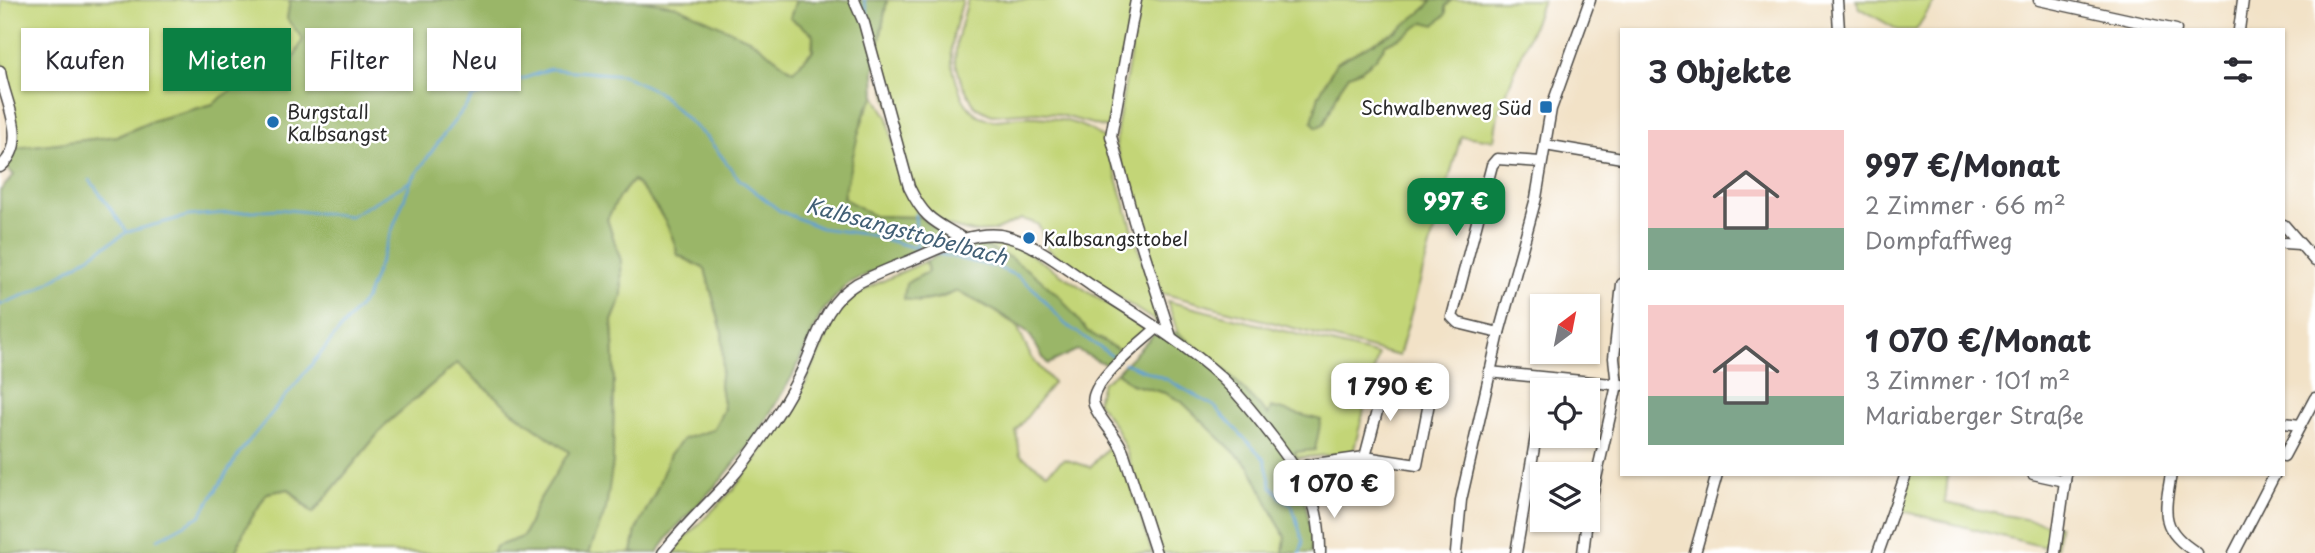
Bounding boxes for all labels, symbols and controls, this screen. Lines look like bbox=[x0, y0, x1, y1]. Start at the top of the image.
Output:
chip: Kaufen bbox=[21, 28, 149, 91]
chip: Mieten bbox=[163, 28, 291, 91]
chip: Filter bbox=[305, 28, 413, 91]
chip: Neu bbox=[427, 28, 521, 91]
text: 3 Objekte bbox=[1648, 48, 1792, 93]
icon: filters bbox=[2219, 51, 2257, 89]
place label: Schwalbenweg Süd bbox=[1361, 93, 1532, 121]
place label: Burgstall Kalbsangst bbox=[287, 97, 388, 147]
marker: Schwalbenweg Süd bbox=[1538, 99, 1554, 115]
marker: Burgstall Kalbsangst bbox=[265, 114, 281, 130]
text: 997 €/Monat bbox=[1865, 142, 2061, 187]
icon: home bbox=[1704, 158, 1788, 242]
pin: 997 € bbox=[1407, 178, 1505, 238]
text: 997 € bbox=[1423, 183, 1489, 218]
text: 2 Zimmer · 66 m² bbox=[1865, 187, 2066, 222]
water label: Kalbsangsttobelbach bbox=[803, 188, 1012, 272]
text: Dompfaffweg bbox=[1865, 222, 2013, 257]
place label: Kalbsangsttobel bbox=[1043, 224, 1188, 252]
marker: Kalbsangsttobel bbox=[1021, 230, 1037, 246]
north arrow bbox=[1530, 294, 1600, 364]
map controls bbox=[1530, 294, 1600, 532]
text: 1 070 €/Monat bbox=[1865, 317, 2091, 362]
icon: home bbox=[1704, 333, 1788, 417]
text: 3 Zimmer · 101 m² bbox=[1865, 362, 2070, 397]
pin: 1 790 € bbox=[1325, 364, 1455, 423]
text: 1 790 € bbox=[1347, 368, 1433, 403]
button: locate bbox=[1530, 378, 1600, 448]
text: Mariaberger Straße bbox=[1865, 397, 2084, 432]
pin: 1 070 € bbox=[1269, 461, 1399, 520]
button: layers bbox=[1530, 462, 1600, 532]
text: 1 070 € bbox=[1289, 465, 1379, 500]

